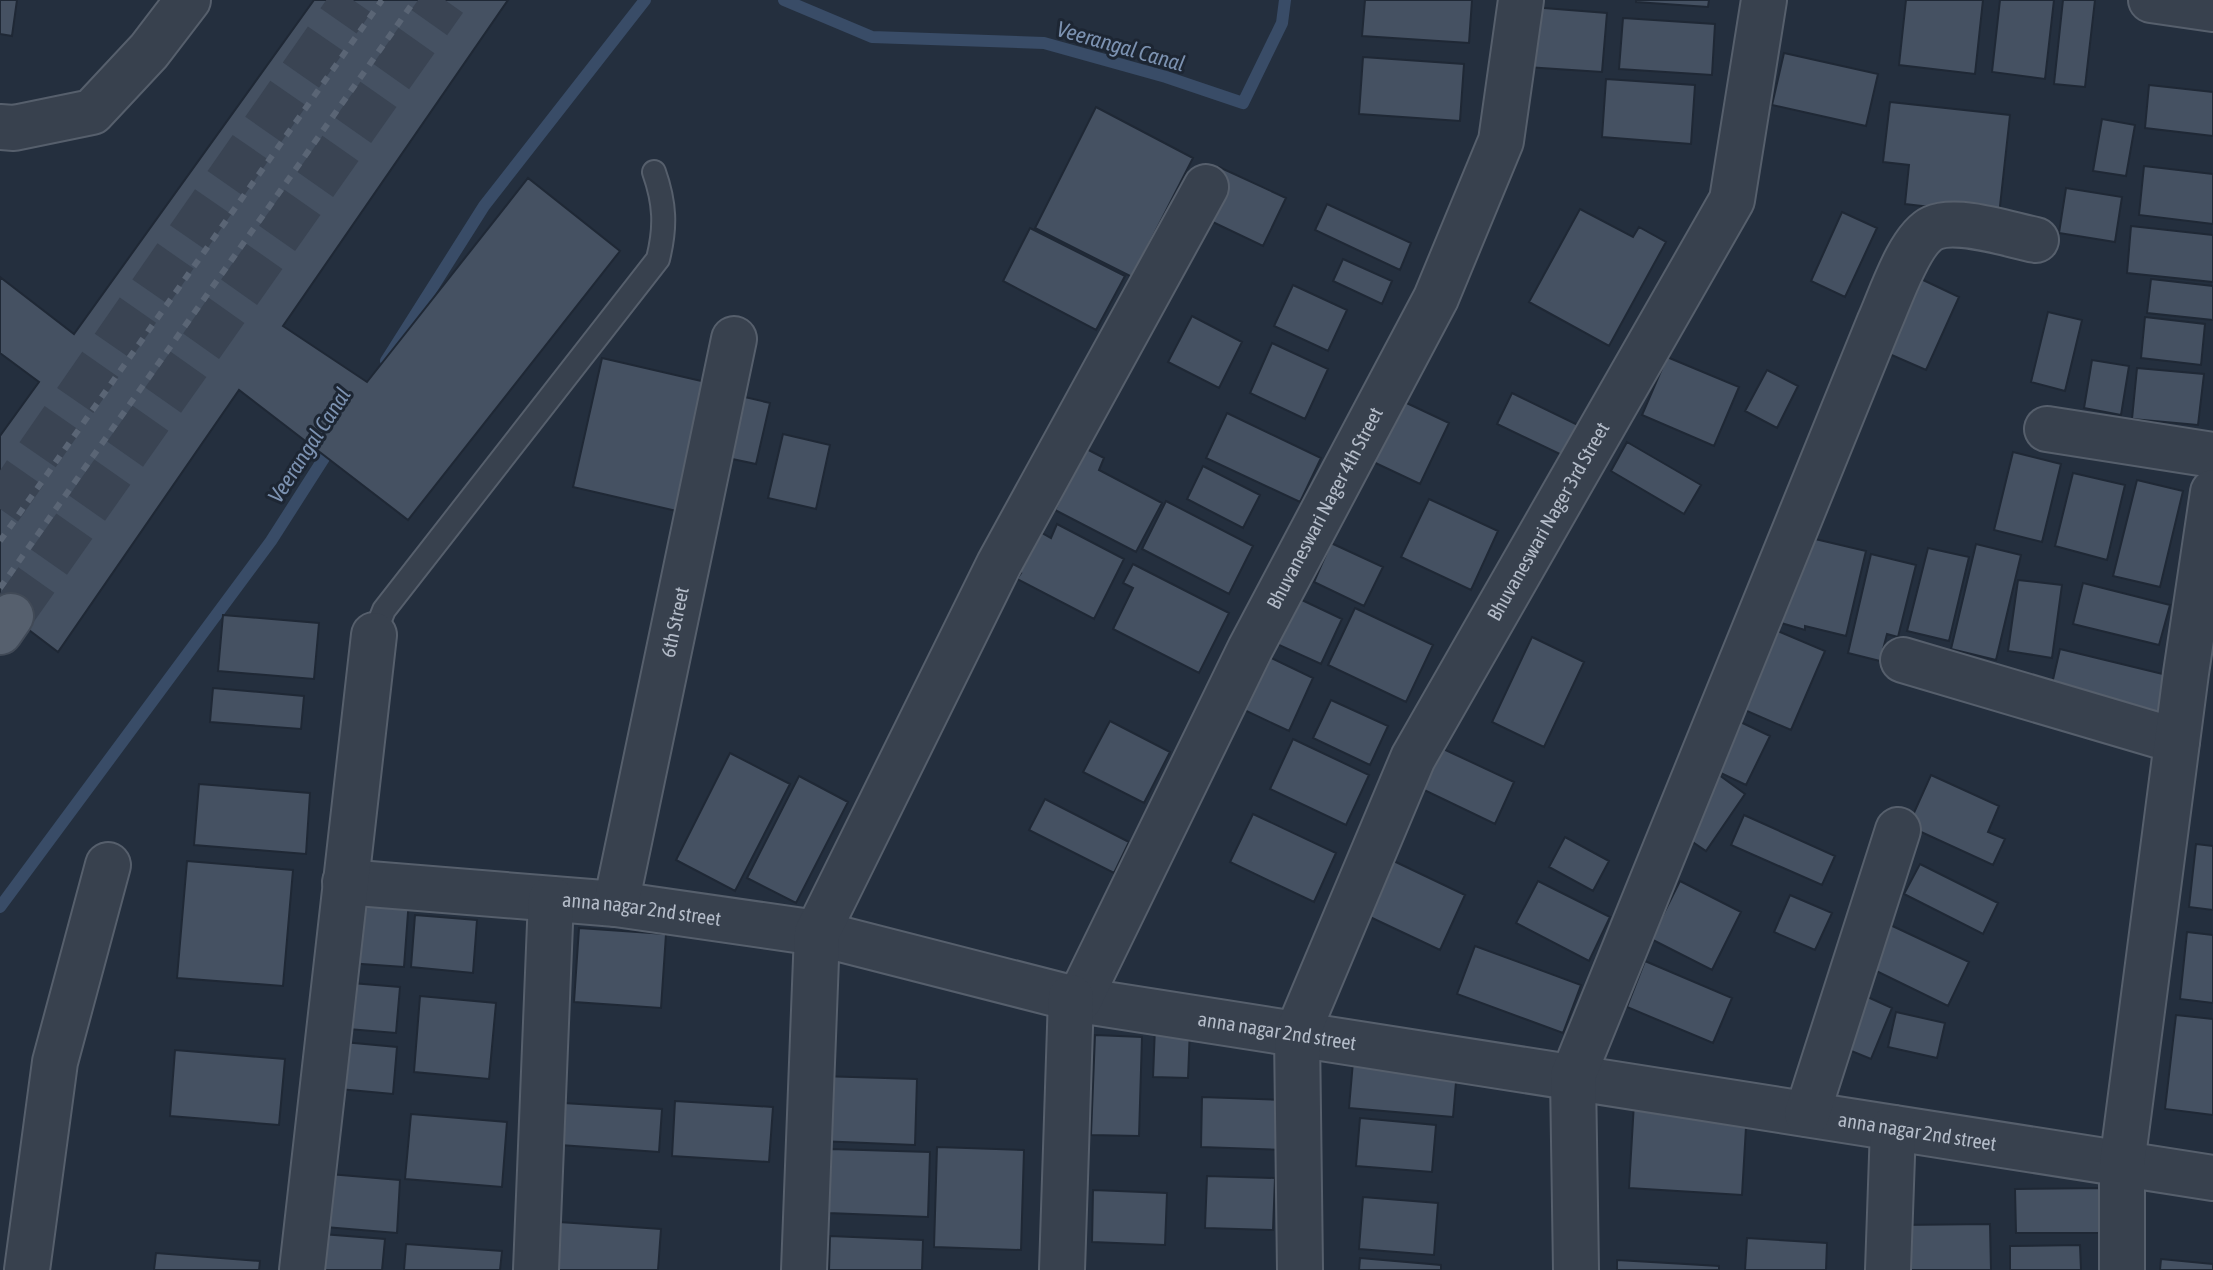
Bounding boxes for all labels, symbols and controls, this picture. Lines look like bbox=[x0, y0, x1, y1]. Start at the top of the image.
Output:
water label: Veerangal Canal bbox=[1054, 15, 1188, 77]
water label: Veerangal Canal bbox=[262, 382, 356, 508]
street label: Bhuvaneswari Nager 4th Street bbox=[1261, 403, 1387, 613]
street label: Bhuvaneswari Nager 3rd Street bbox=[1482, 418, 1614, 624]
street label: 6th Street bbox=[656, 584, 693, 659]
street label: anna nagar 2nd street bbox=[561, 888, 723, 930]
street label: anna nagar 2nd street bbox=[1196, 1007, 1358, 1054]
street label: anna nagar 2nd street bbox=[1837, 1107, 1998, 1155]

